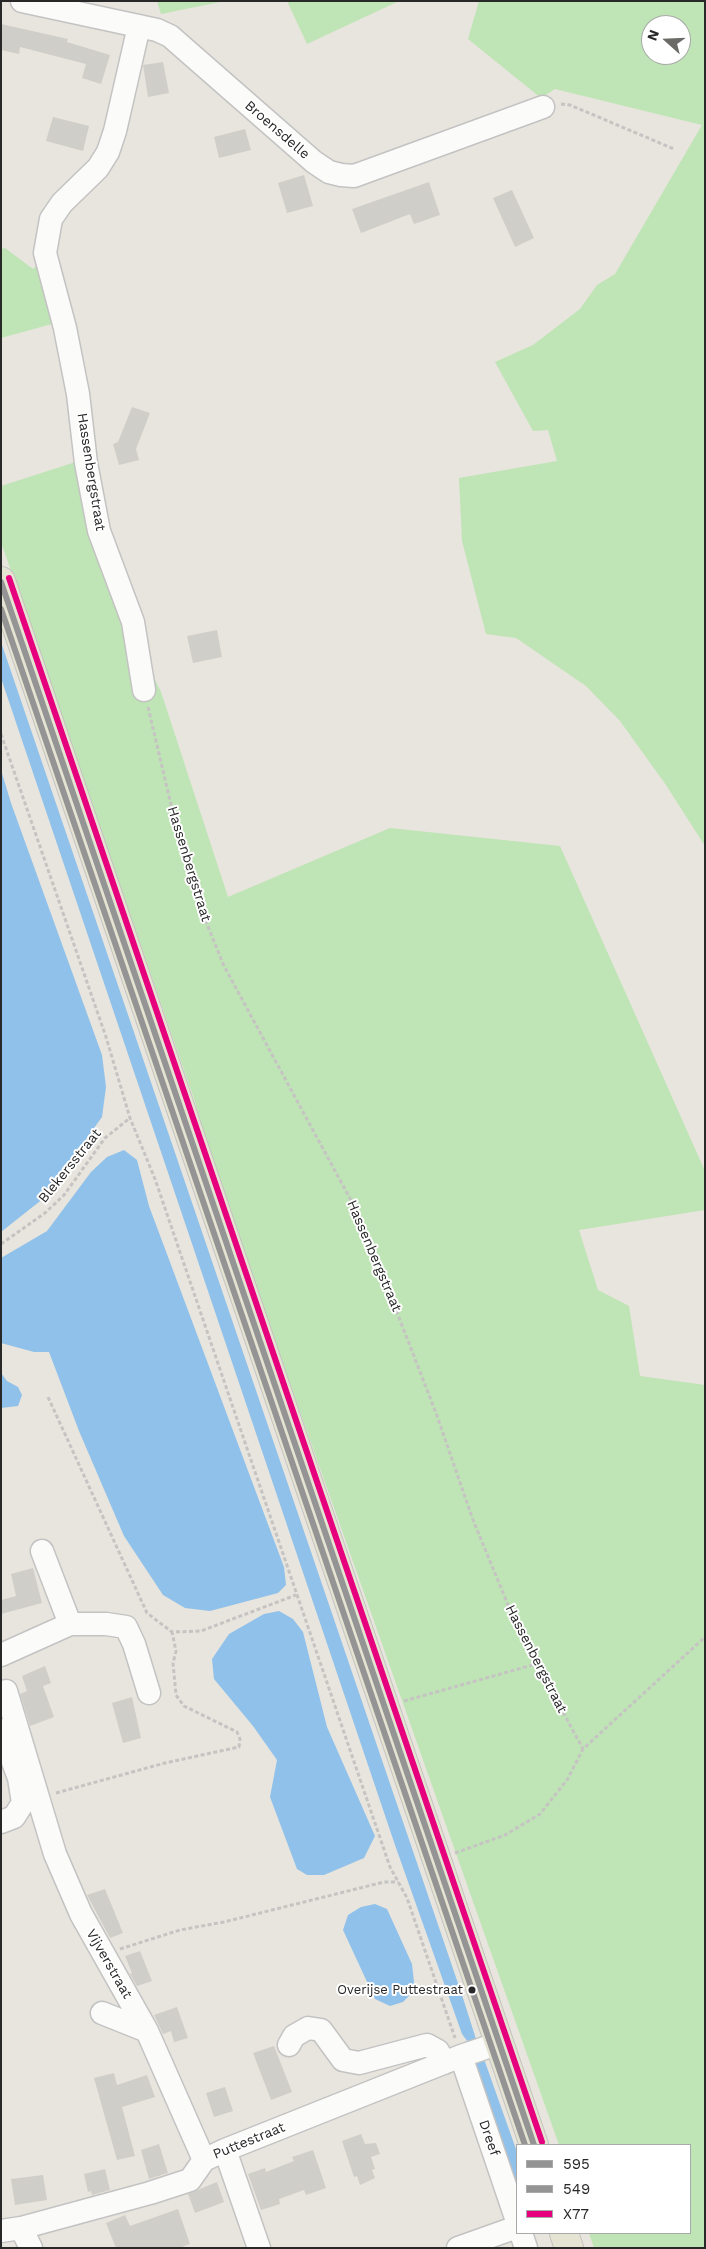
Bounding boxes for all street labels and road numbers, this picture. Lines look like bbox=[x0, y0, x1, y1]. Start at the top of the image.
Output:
street label: Broensdelle bbox=[241, 97, 313, 163]
street label: Hassenbergstraat bbox=[73, 412, 109, 532]
street label: Hassenbergstraat bbox=[164, 804, 214, 924]
street label: Blekersstraat bbox=[35, 1126, 105, 1206]
street label: Hassenbergstraat bbox=[343, 1198, 405, 1314]
street label: Hassenbergstraat bbox=[501, 1602, 571, 1716]
street label: Vijverstraat bbox=[82, 1926, 136, 2002]
street label: Dreef bbox=[475, 2118, 503, 2158]
street label: Puttestraat bbox=[210, 2119, 288, 2163]

